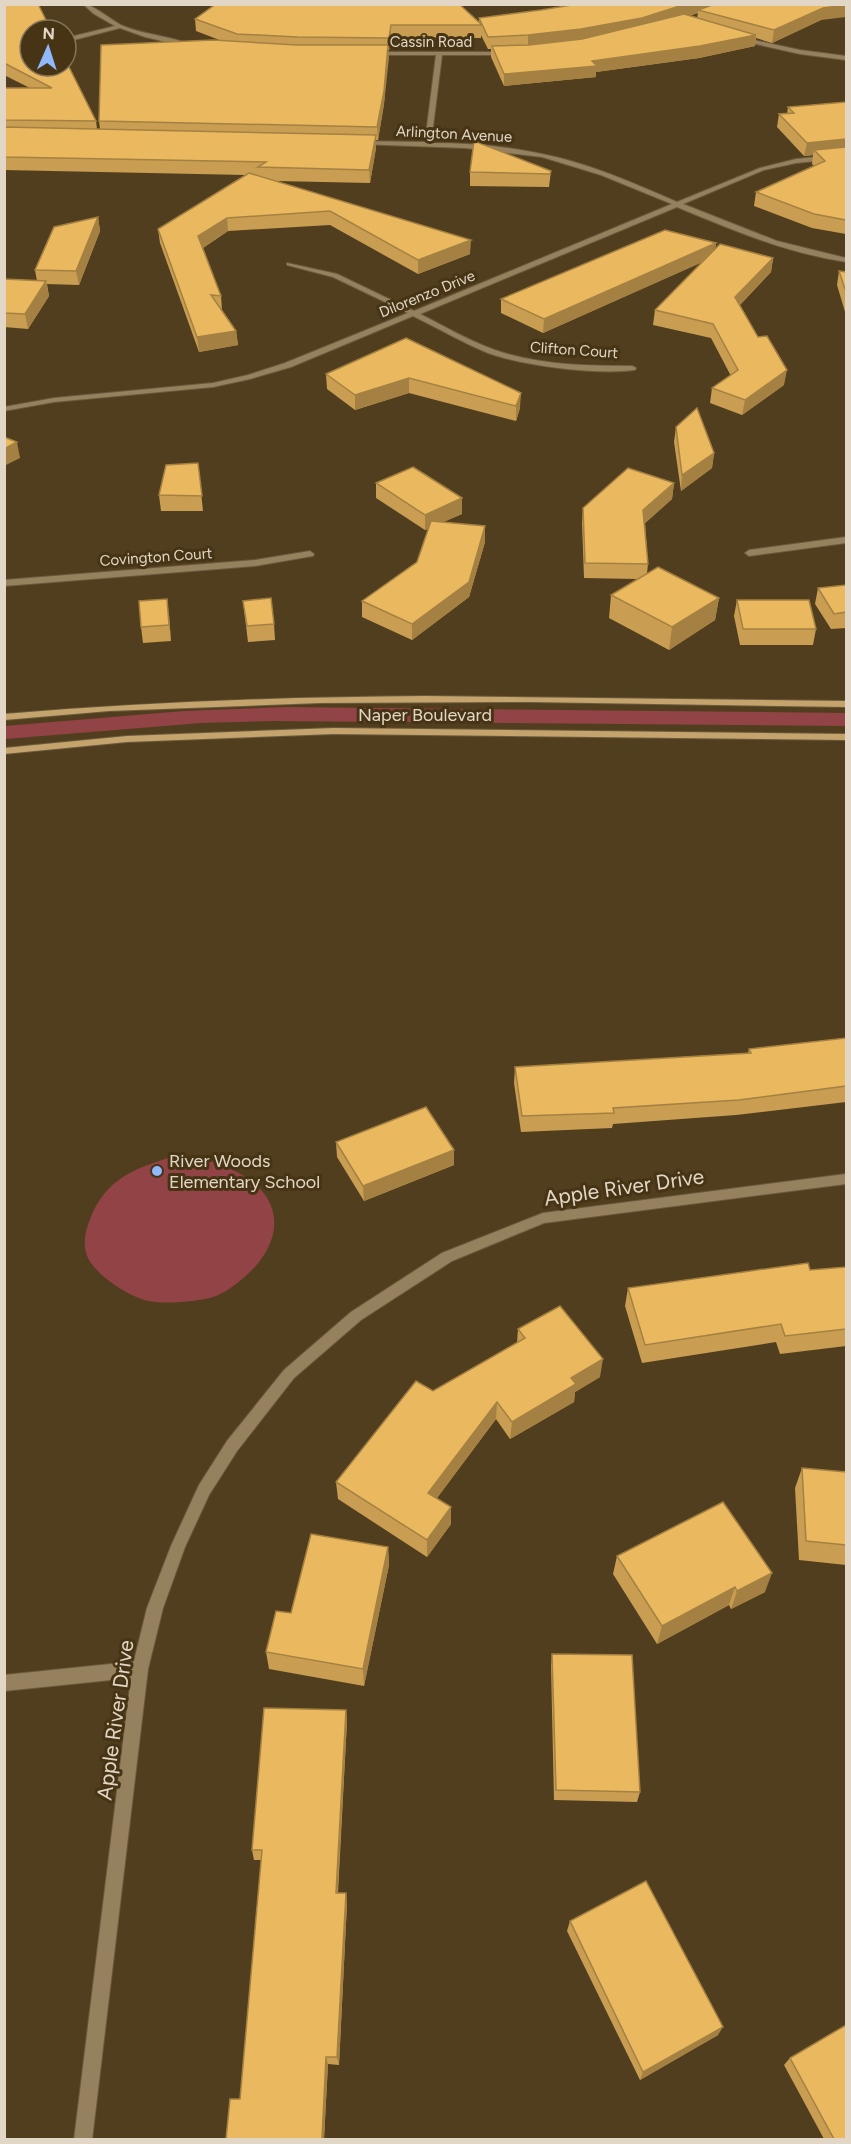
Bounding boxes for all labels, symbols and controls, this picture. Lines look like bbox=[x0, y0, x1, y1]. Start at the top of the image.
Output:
north arrow bbox=[18, 18, 78, 78]
text: N bbox=[42, 24, 55, 43]
street label: Cassin Road bbox=[390, 33, 472, 51]
street label: Arlington Avenue bbox=[395, 122, 513, 146]
street label: Dilorenzo Drive bbox=[376, 267, 478, 321]
street label: Clifton Court bbox=[529, 338, 619, 362]
street label: Covington Court bbox=[99, 544, 213, 570]
street label: Naper Boulevard bbox=[358, 704, 492, 726]
place label: River Woods Elementary School bbox=[169, 1150, 320, 1193]
street label: Apple River Drive bbox=[542, 1163, 706, 1211]
marker: River Woods Elementary School bbox=[150, 1164, 164, 1178]
street label: Apple River Drive bbox=[91, 1638, 139, 1802]

